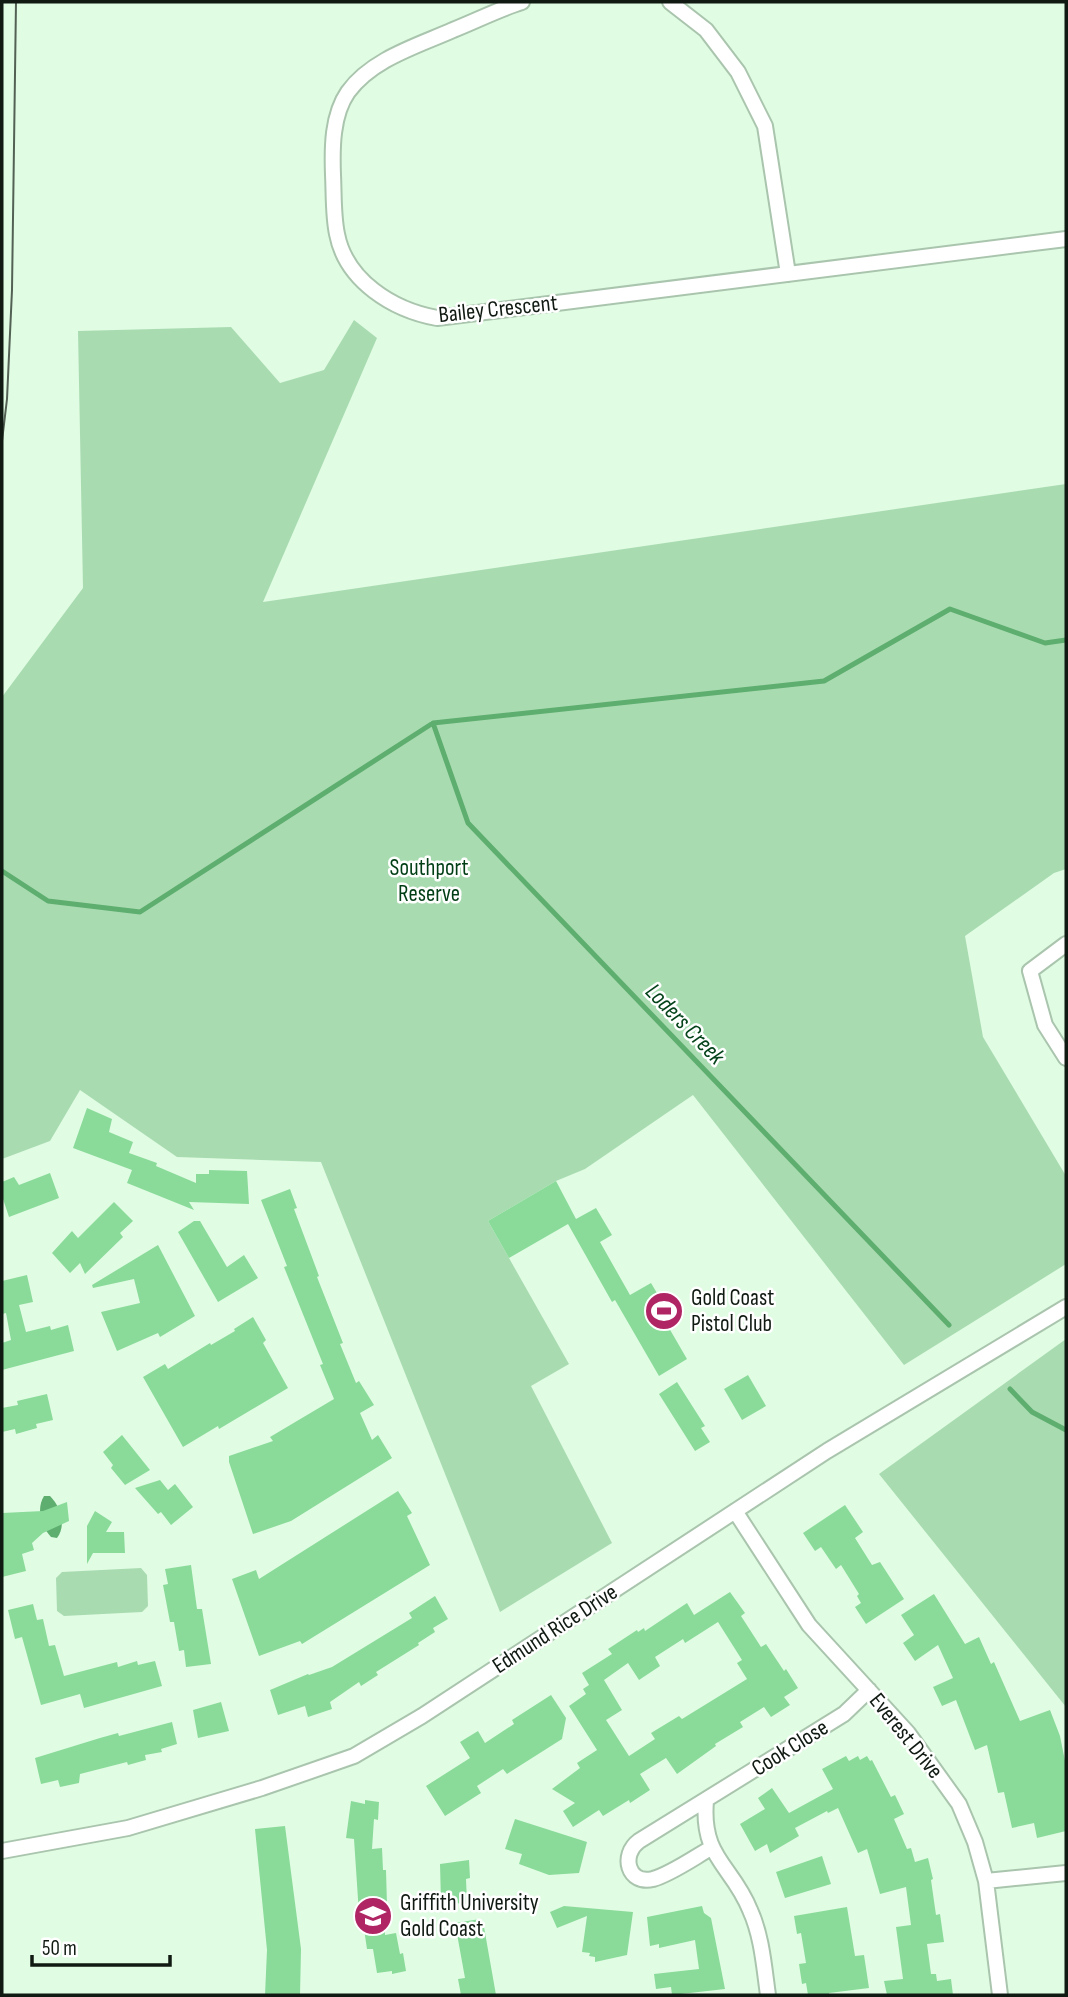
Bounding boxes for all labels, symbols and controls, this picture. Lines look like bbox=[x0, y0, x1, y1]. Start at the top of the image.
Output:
street label: Bailey Crescent bbox=[437, 289, 559, 329]
park label: Southport Reserve bbox=[390, 854, 468, 908]
water label: Loders Creek bbox=[639, 977, 731, 1071]
place label: Gold Coast Pistol Club bbox=[691, 1284, 774, 1338]
sports icon: Gold Coast Pistol Club bbox=[643, 1290, 685, 1332]
street label: Edmund Rice Drive bbox=[487, 1578, 623, 1680]
street label: Everest Drive bbox=[863, 1688, 949, 1784]
street label: Cook Close bbox=[747, 1714, 833, 1782]
place label: Griffith University Gold Coast bbox=[400, 1889, 539, 1943]
school or university icon: Griffith University Gold Coast bbox=[352, 1895, 394, 1937]
scale bar bbox=[32, 1924, 170, 1968]
text: 50 m bbox=[42, 1936, 77, 1961]

